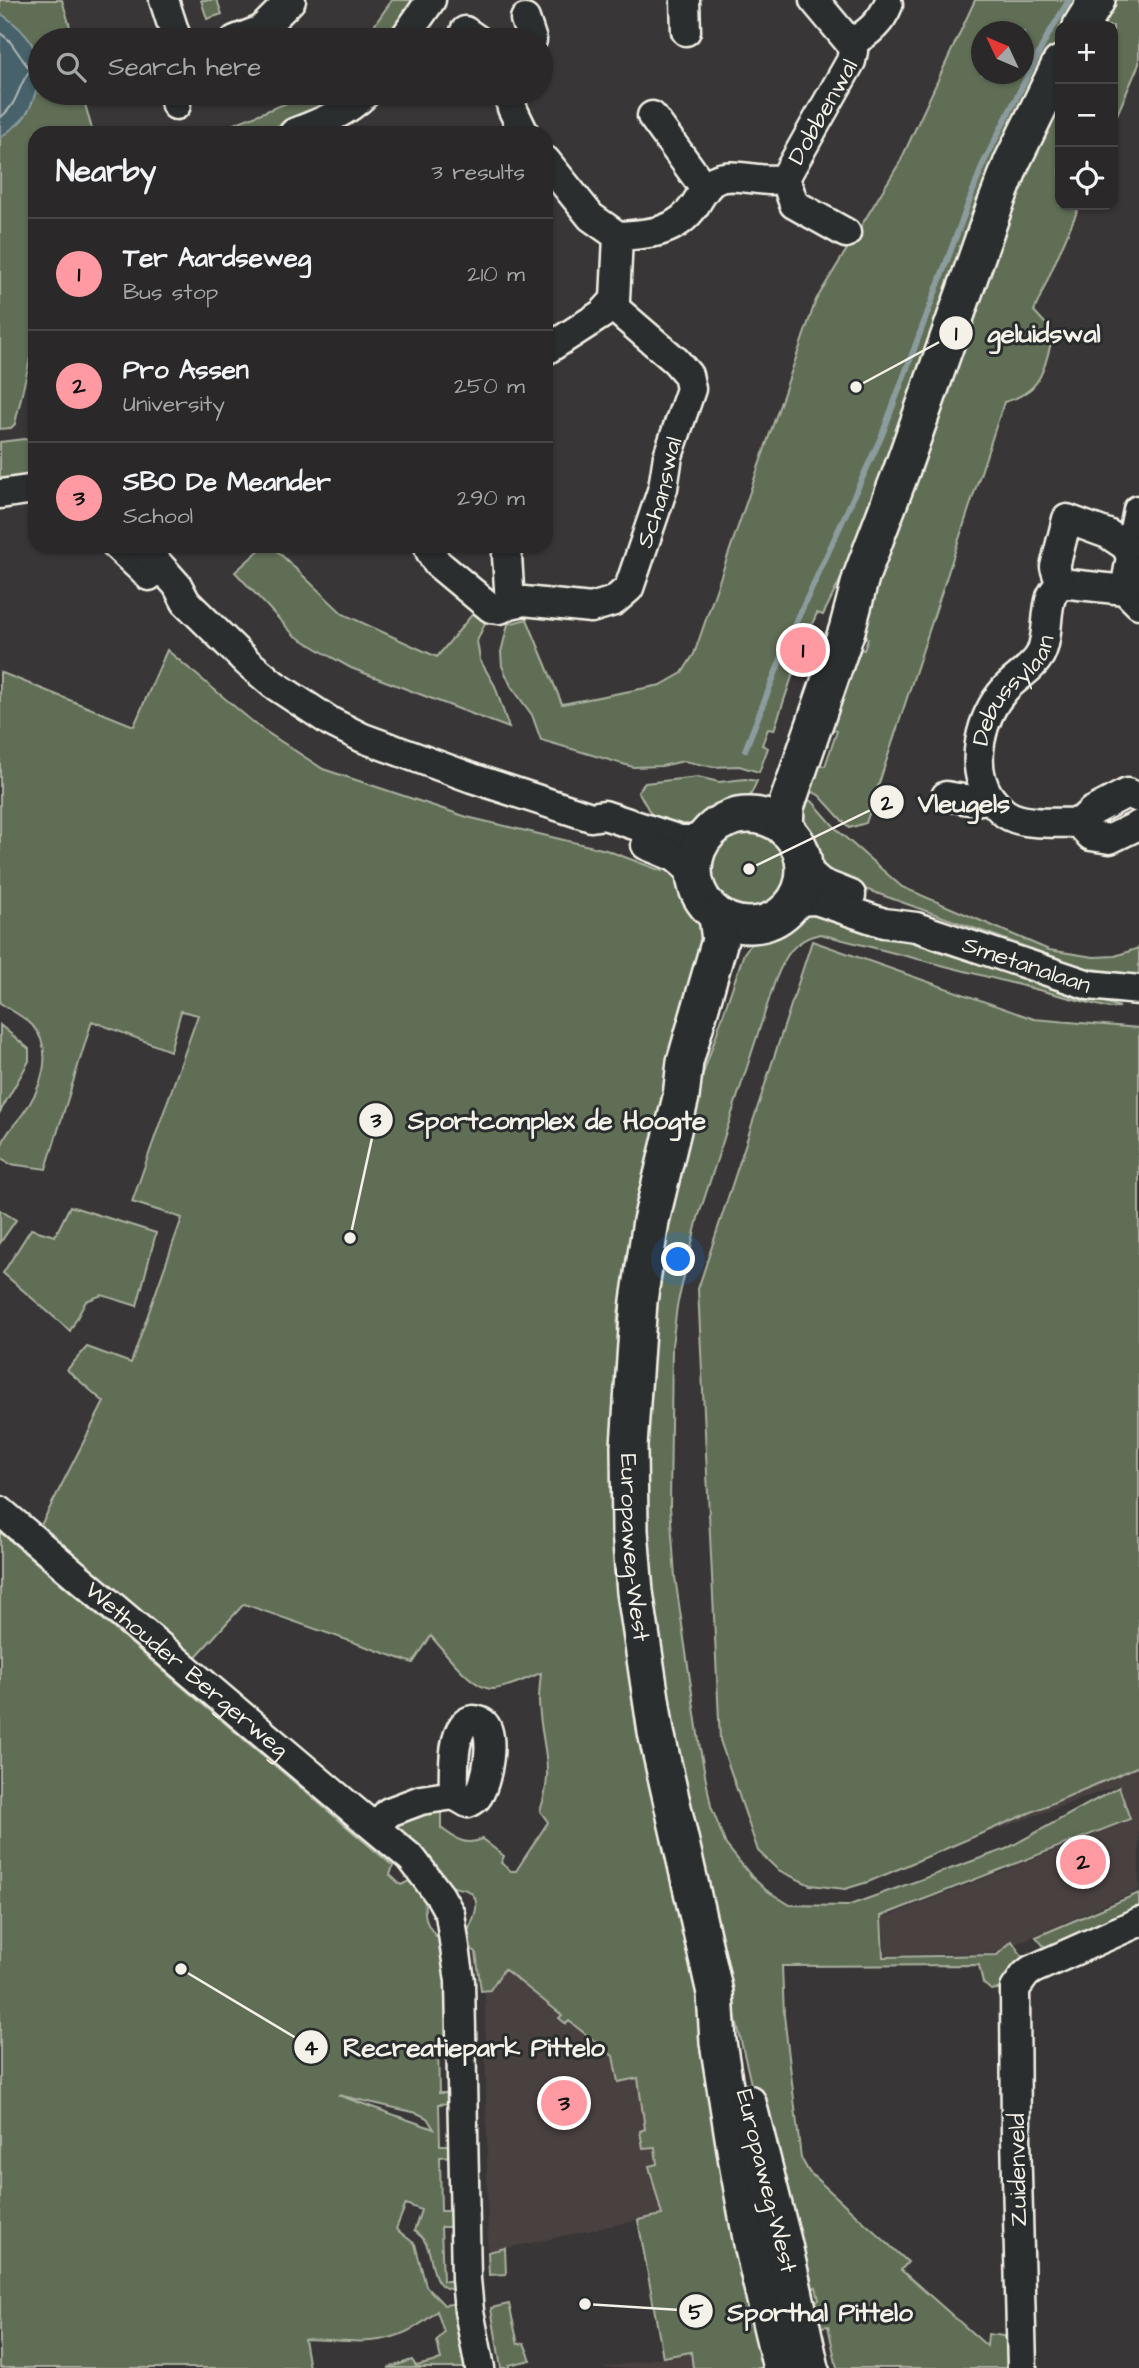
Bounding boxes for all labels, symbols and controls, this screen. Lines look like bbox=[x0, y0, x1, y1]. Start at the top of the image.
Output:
north arrow bbox=[971, 21, 1034, 84]
map controls bbox=[1055, 21, 1118, 210]
button: + bbox=[1055, 21, 1118, 84]
search box bbox=[28, 28, 553, 105]
icon: search bbox=[52, 48, 90, 86]
text: Search here bbox=[108, 49, 261, 85]
street label: Dobbenwal bbox=[780, 53, 867, 171]
button: − bbox=[1055, 84, 1118, 147]
button: locate bbox=[1055, 147, 1118, 210]
text: Nearby bbox=[56, 151, 156, 193]
text: 3 results bbox=[431, 156, 525, 188]
text: Ter Aardseweg bbox=[123, 240, 311, 276]
text: 1 bbox=[78, 258, 80, 290]
text: 210 m bbox=[467, 258, 525, 290]
text: Bus stop bbox=[123, 276, 218, 308]
callout: geluidswal bbox=[938, 309, 1115, 356]
text: geluidswal bbox=[987, 316, 1101, 355]
text: 1 bbox=[955, 319, 958, 348]
text: Pro Assen bbox=[123, 352, 249, 388]
text: 2 bbox=[72, 370, 86, 402]
text: 250 m bbox=[454, 370, 525, 402]
text: University bbox=[123, 388, 225, 420]
street label: Schanswal bbox=[628, 432, 691, 553]
text: SBO De Meander bbox=[123, 464, 331, 500]
text: 3 bbox=[73, 482, 85, 514]
text: 290 m bbox=[457, 482, 525, 514]
text: School bbox=[123, 500, 193, 532]
pin: 1 bbox=[780, 624, 826, 676]
street label: Debussylaan bbox=[964, 632, 1063, 749]
callout: Vleugels bbox=[869, 779, 1025, 826]
text: Vleugels bbox=[917, 786, 1010, 825]
text: 2 bbox=[880, 789, 894, 818]
street label: Smetanalaan bbox=[958, 928, 1095, 1002]
callout: Sportcomplex de Hoogte bbox=[359, 1097, 720, 1144]
text: Sportcomplex de Hoogte bbox=[407, 1103, 706, 1142]
text: 3 bbox=[370, 1106, 382, 1135]
your location bbox=[661, 1242, 695, 1276]
street label: Europaweg-West bbox=[611, 1454, 658, 1644]
street label: Wethouder Bergerweg bbox=[77, 1574, 296, 1767]
pin: 2 bbox=[1060, 1836, 1106, 1888]
callout: Recreatiepark Pittelo bbox=[294, 2024, 619, 2071]
text: Recreatiepark Pittelo bbox=[343, 2030, 605, 2066]
text: 4 bbox=[304, 2034, 319, 2063]
pin: 3 bbox=[541, 2077, 587, 2129]
street label: Europaweg-West bbox=[726, 2086, 805, 2277]
street label: Zuidenveld bbox=[1000, 2113, 1036, 2227]
callout: Sporthal Pittelo bbox=[678, 2288, 927, 2335]
text: Sporthal Pittelo bbox=[726, 2295, 913, 2331]
text: 5 bbox=[689, 2298, 705, 2327]

